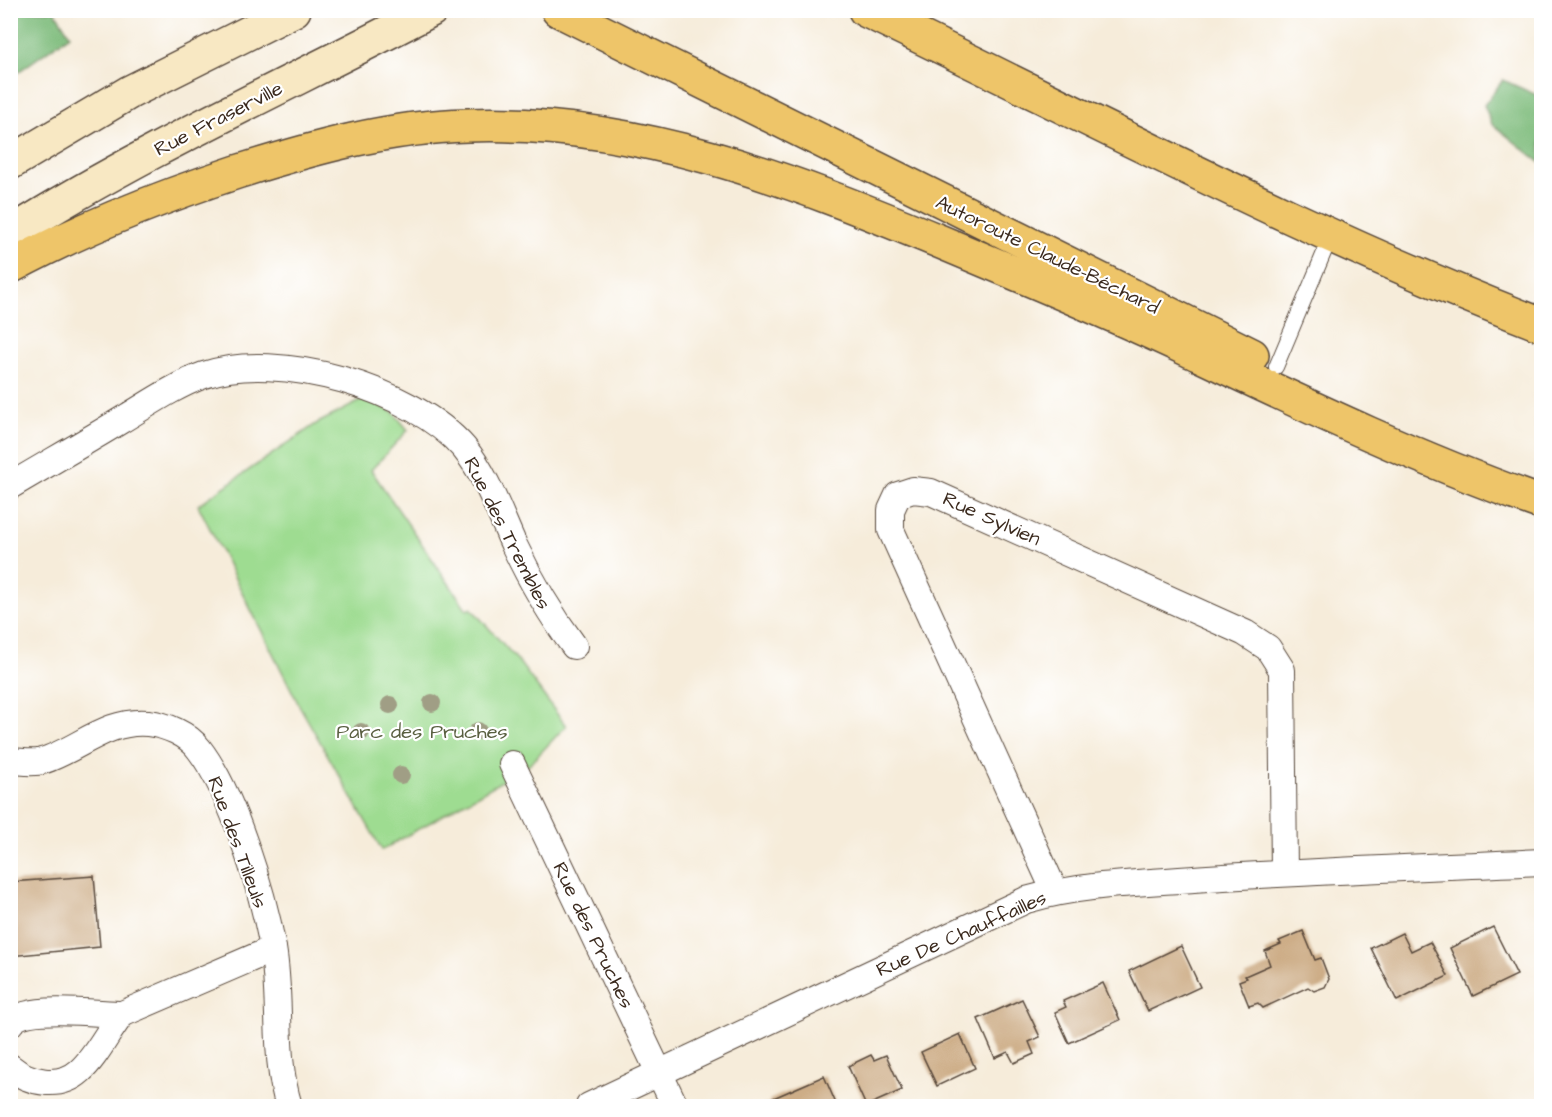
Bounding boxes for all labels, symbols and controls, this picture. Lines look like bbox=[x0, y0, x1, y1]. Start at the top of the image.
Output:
street label: Rue Fraserville bbox=[149, 74, 288, 163]
street label: Autoroute Claude-Béchard bbox=[931, 188, 1164, 321]
street label: Rue des Trembles bbox=[457, 452, 558, 614]
street label: Rue Sylvien bbox=[938, 485, 1045, 554]
park label: Parc des Pruches bbox=[336, 718, 508, 746]
street label: Rue des Tilleuls bbox=[200, 773, 274, 912]
street label: Rue des Pruches bbox=[546, 858, 641, 1013]
street label: Rue De Chauffailles bbox=[872, 884, 1051, 984]

